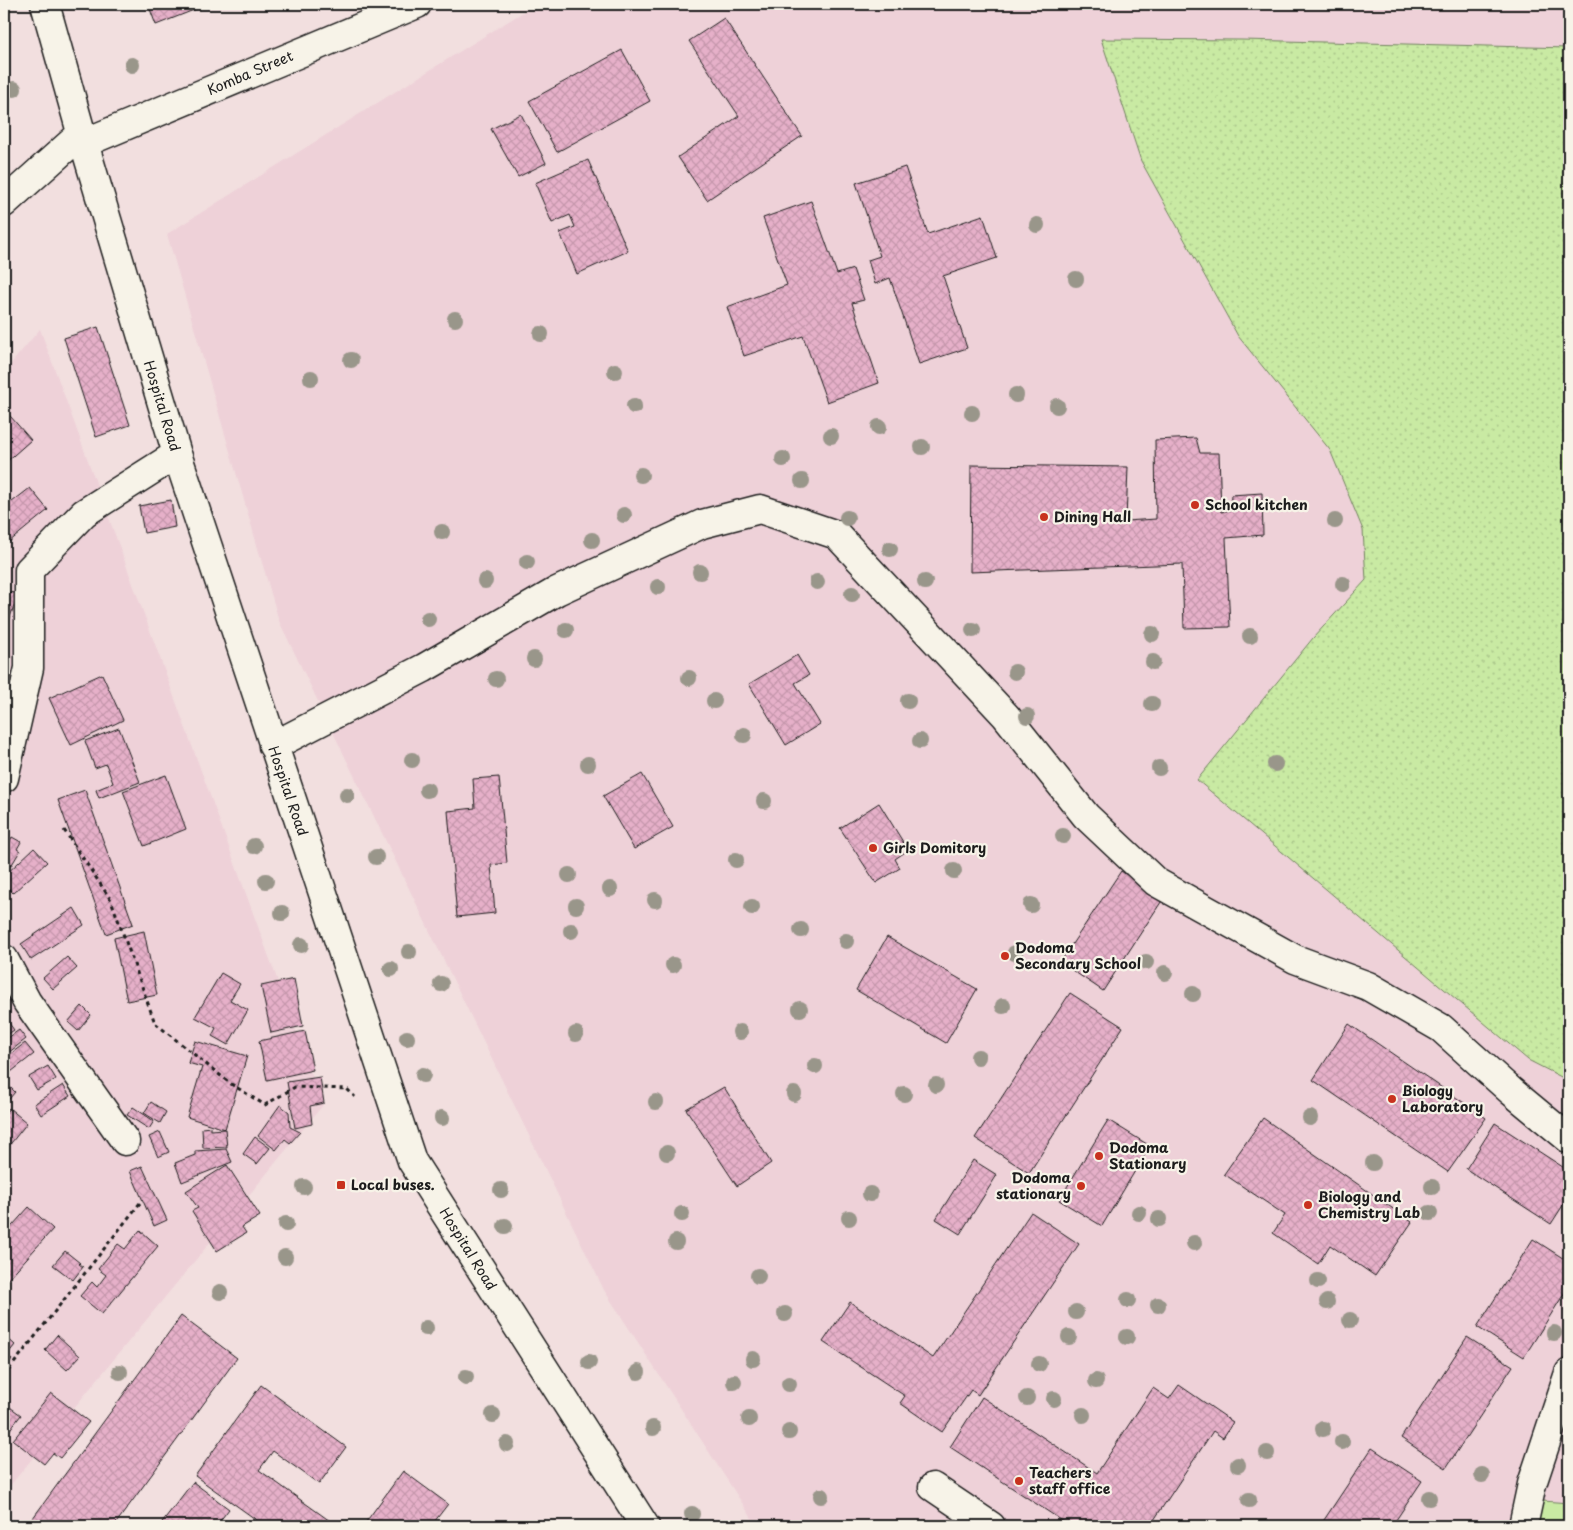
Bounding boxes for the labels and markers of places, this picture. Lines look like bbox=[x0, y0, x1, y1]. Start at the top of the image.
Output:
place label: School kitchen bbox=[1205, 494, 1308, 515]
marker: School kitchen bbox=[1189, 499, 1201, 511]
place label: Dining Hall bbox=[1054, 506, 1131, 527]
marker: Dining Hall bbox=[1038, 511, 1050, 523]
place label: Girls Domitory bbox=[883, 837, 986, 858]
marker: Girls Domitory bbox=[867, 842, 879, 854]
place label: Dodoma Secondary School bbox=[1015, 937, 1141, 974]
marker: Dodoma Secondary School bbox=[999, 950, 1011, 962]
place label: Biology Laboratory bbox=[1402, 1080, 1483, 1117]
marker: Biology Laboratory bbox=[1386, 1093, 1398, 1105]
place label: Dodoma Stationary bbox=[1109, 1137, 1186, 1174]
marker: Dodoma Stationary bbox=[1093, 1150, 1105, 1162]
place label: Dodoma stationary bbox=[996, 1167, 1072, 1204]
place label: Local buses. bbox=[351, 1174, 435, 1195]
marker: Local buses. bbox=[335, 1179, 347, 1191]
marker: Dodoma stationary bbox=[1075, 1180, 1087, 1192]
place label: Biology and Chemistry Lab bbox=[1318, 1186, 1420, 1223]
marker: Biology and Chemistry Lab bbox=[1302, 1199, 1314, 1211]
place label: Teachers staff office bbox=[1029, 1462, 1111, 1499]
marker: Teachers staff office bbox=[1013, 1475, 1025, 1487]

